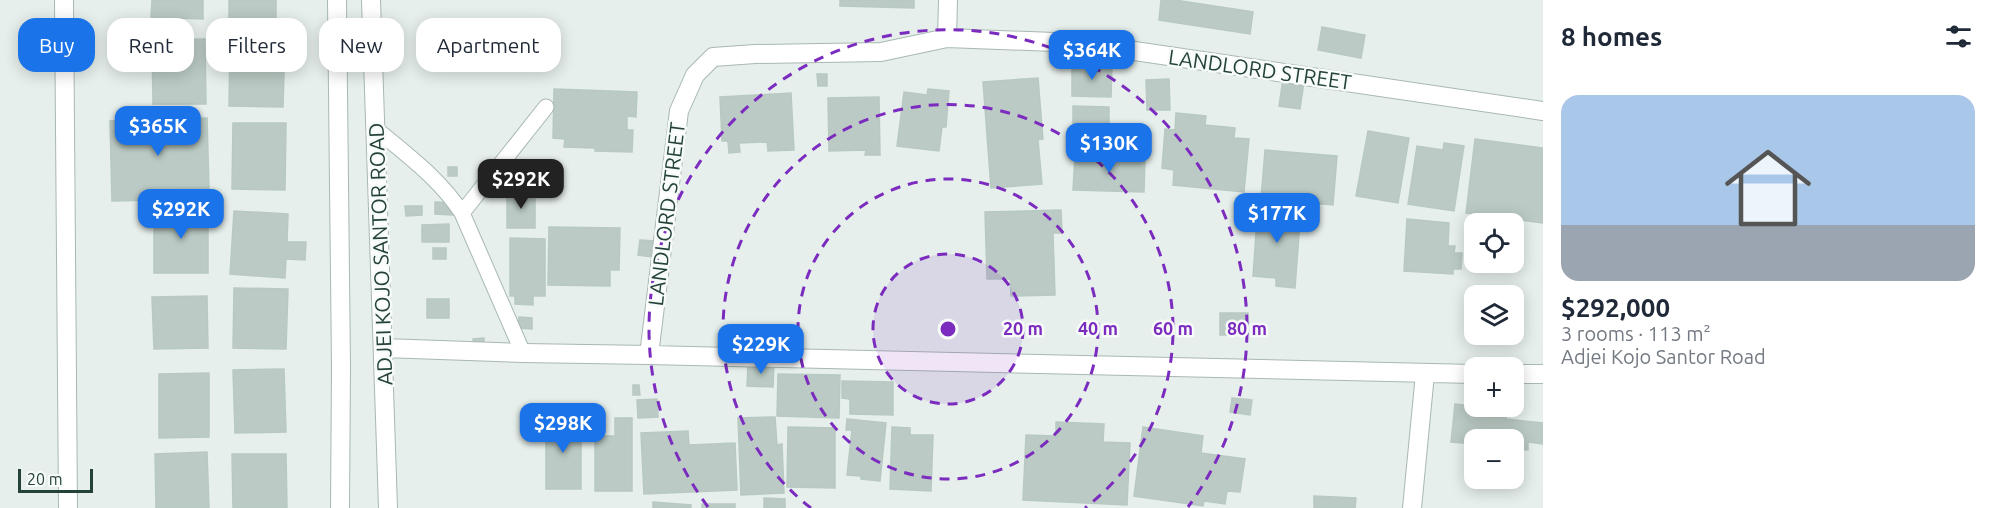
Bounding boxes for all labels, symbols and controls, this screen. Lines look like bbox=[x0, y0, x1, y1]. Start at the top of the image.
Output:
chip: Buy bbox=[18, 18, 95, 72]
chip: Rent bbox=[107, 18, 194, 72]
chip: Filters bbox=[206, 18, 307, 72]
chip: New bbox=[319, 18, 404, 72]
chip: Apartment bbox=[416, 18, 561, 72]
icon: filters bbox=[1942, 20, 1975, 53]
text: 8 homes bbox=[1561, 22, 1662, 51]
pin: $364K bbox=[1050, 30, 1134, 81]
text: $364K bbox=[1063, 38, 1121, 61]
street label: LANDLORD STREET bbox=[1167, 44, 1353, 94]
pin: $365K bbox=[116, 106, 200, 157]
text: $365K bbox=[129, 114, 187, 137]
street label: LANDLORD STREET bbox=[643, 121, 689, 307]
street label: ADJEI KOJO SANTOR ROAD bbox=[363, 122, 397, 386]
pin: $130K bbox=[1067, 123, 1151, 174]
text: $130K bbox=[1080, 131, 1138, 154]
icon: home bbox=[1714, 134, 1822, 242]
pin: $292K bbox=[479, 159, 563, 210]
text: $292K bbox=[492, 167, 550, 190]
pin: $292K bbox=[139, 189, 223, 240]
pin: $177K bbox=[1235, 193, 1319, 244]
text: $292K bbox=[152, 197, 210, 220]
text: $177K bbox=[1248, 201, 1306, 224]
map controls bbox=[1464, 213, 1524, 489]
button: locate bbox=[1464, 213, 1524, 273]
button: layers bbox=[1464, 285, 1524, 345]
text: $292,000 bbox=[1561, 293, 1670, 322]
text: 20 m bbox=[1003, 318, 1043, 338]
text: 40 m bbox=[1078, 318, 1118, 338]
text: 60 m bbox=[1153, 318, 1193, 338]
text: 80 m bbox=[1227, 318, 1267, 338]
centre of rings bbox=[938, 319, 958, 339]
text: 3 rooms · 113 m² bbox=[1561, 322, 1711, 345]
pin: $229K bbox=[719, 324, 803, 375]
text: $229K bbox=[732, 332, 790, 355]
text: Adjei Kojo Santor Road bbox=[1561, 345, 1766, 368]
button: + bbox=[1464, 357, 1524, 417]
pin: $298K bbox=[521, 403, 605, 454]
text: $298K bbox=[534, 411, 592, 434]
button: − bbox=[1464, 429, 1524, 489]
scale bar bbox=[18, 466, 93, 494]
text: 20 m bbox=[27, 470, 63, 488]

